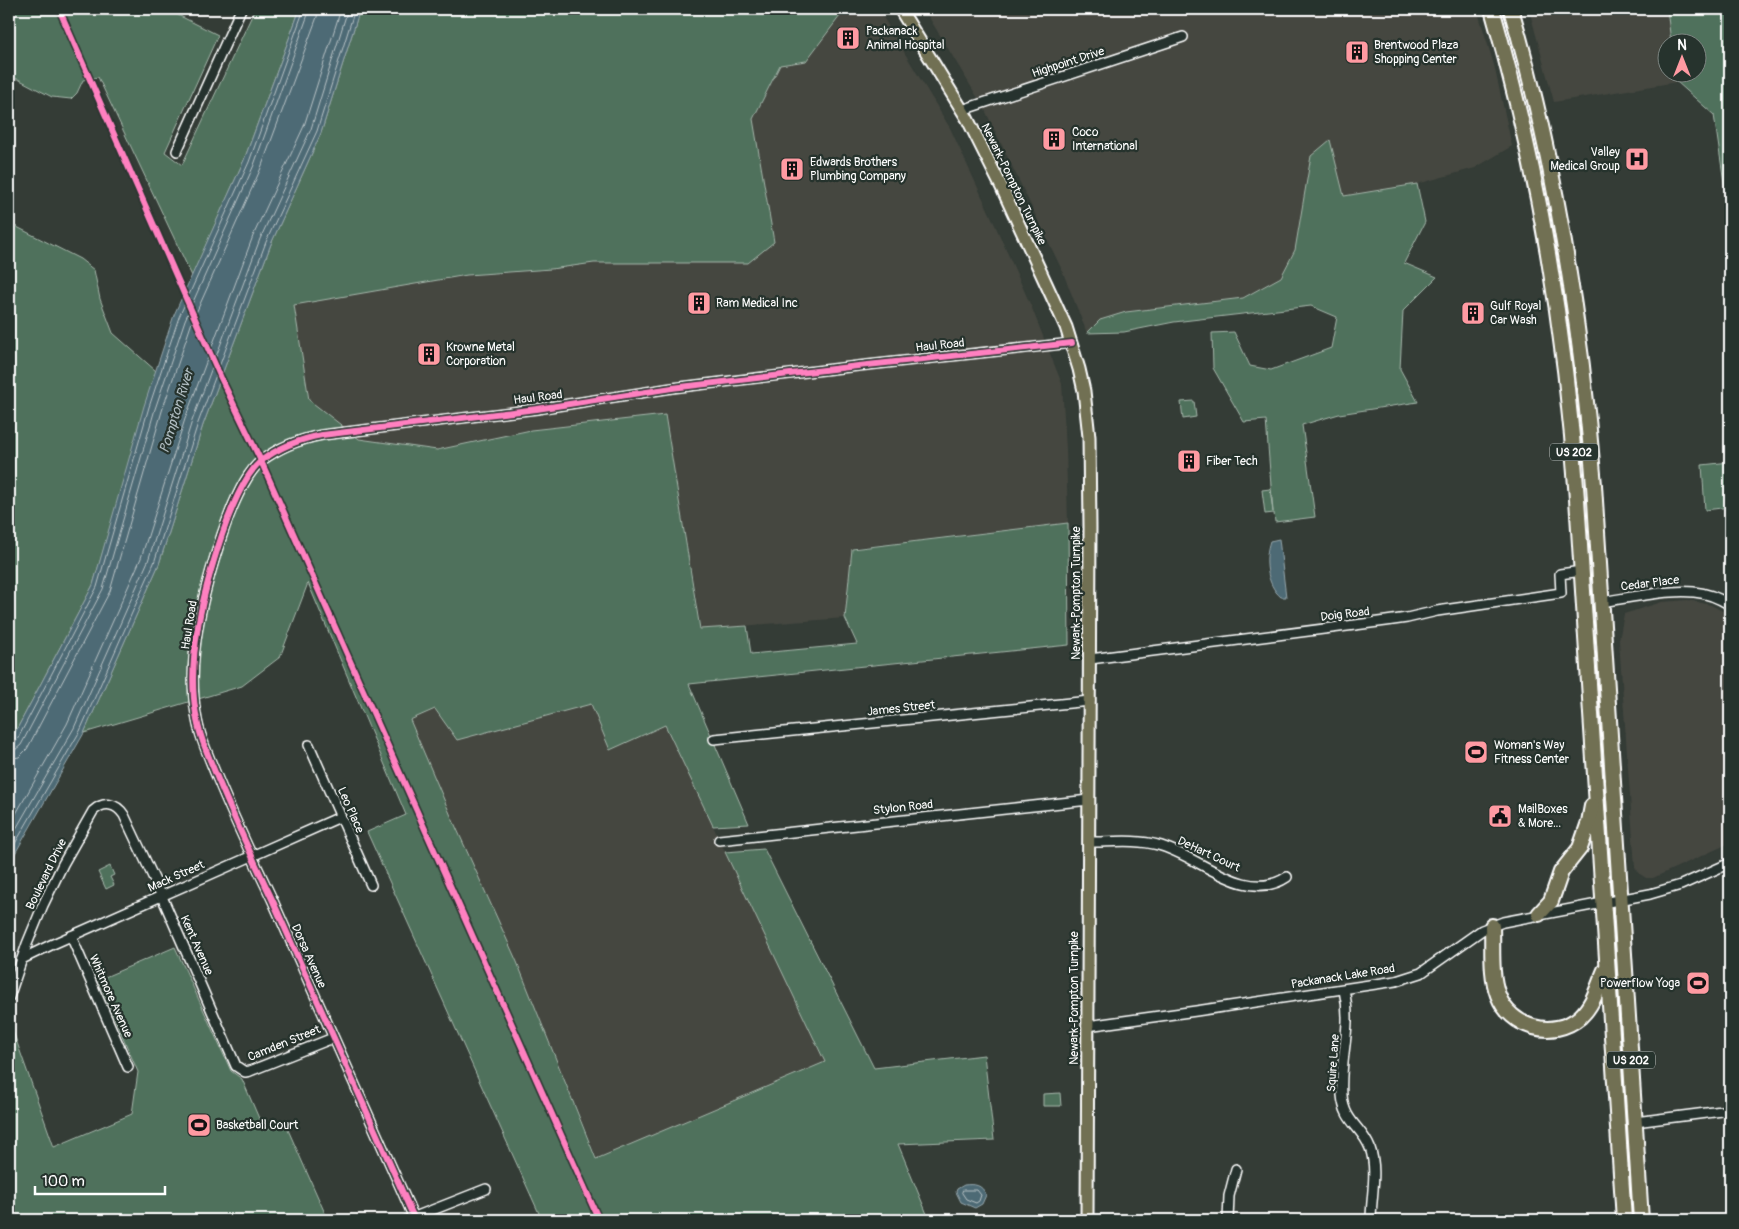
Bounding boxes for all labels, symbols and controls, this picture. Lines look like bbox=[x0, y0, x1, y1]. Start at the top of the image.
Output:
place label: Packanack Animal Hospital bbox=[866, 24, 945, 53]
building icon: Packanack Animal Hospital bbox=[835, 25, 861, 51]
north arrow bbox=[1656, 32, 1706, 82]
text: N bbox=[1677, 37, 1687, 54]
place label: Brentwood Plaza Shopping Center bbox=[1374, 38, 1459, 67]
building icon: Brentwood Plaza Shopping Center bbox=[1344, 39, 1370, 65]
street label: Highpoint Drive bbox=[1030, 44, 1106, 81]
street label: Newark-Pompton Turnpike bbox=[978, 121, 1050, 248]
place label: Coco International bbox=[1072, 125, 1138, 154]
building icon: Coco International bbox=[1041, 126, 1067, 152]
place label: Valley Medical Group bbox=[1550, 145, 1620, 174]
hospital icon: Valley Medical Group bbox=[1624, 146, 1650, 172]
place label: Edwards Brothers Plumbing Company bbox=[810, 155, 906, 184]
building icon: Edwards Brothers Plumbing Company bbox=[779, 156, 805, 182]
building icon: Ram Medical Inc bbox=[686, 290, 712, 316]
place label: Ram Medical Inc bbox=[716, 296, 798, 311]
place label: Gulf Royal Car Wash bbox=[1490, 299, 1541, 328]
building icon: Gulf Royal Car Wash bbox=[1460, 300, 1486, 326]
street label: Haul Road bbox=[915, 335, 965, 356]
place label: Krowne Metal Corporation bbox=[446, 340, 515, 369]
building icon: Krowne Metal Corporation bbox=[416, 341, 442, 367]
water label: Pompton River bbox=[156, 365, 198, 455]
street label: Haul Road bbox=[513, 387, 564, 408]
road number: US 202 bbox=[1550, 444, 1598, 461]
building icon: Fiber Tech bbox=[1176, 448, 1202, 474]
place label: Fiber Tech bbox=[1206, 454, 1258, 469]
street label: Newark-Pompton Turnpike bbox=[1069, 526, 1084, 660]
street label: Cedar Place bbox=[1620, 572, 1680, 595]
street label: Haul Road bbox=[178, 599, 201, 651]
street label: Doig Road bbox=[1320, 604, 1371, 625]
street label: James Street bbox=[866, 697, 936, 720]
place label: Woman's Way Fitness Center bbox=[1494, 738, 1570, 767]
sports icon: Woman's Way Fitness Center bbox=[1463, 739, 1489, 765]
street label: Leo Place bbox=[334, 785, 367, 836]
street label: Stylon Road bbox=[872, 797, 934, 818]
place label: MailBoxes & More... bbox=[1518, 802, 1568, 831]
public building icon: MailBoxes & More... bbox=[1487, 803, 1513, 829]
street label: DeHart Court bbox=[1175, 833, 1243, 876]
street label: Boulevard Drive bbox=[23, 836, 70, 912]
street label: Mack Street bbox=[146, 857, 207, 896]
street label: Kent Avenue bbox=[177, 913, 216, 978]
street label: Dorsa Avenue bbox=[288, 922, 329, 991]
street label: Newark-Pompton Turnpike bbox=[1067, 931, 1082, 1065]
street label: Whitmore Avenue bbox=[85, 952, 136, 1040]
street label: Packanack Lake Road bbox=[1290, 961, 1396, 992]
sports icon: Powerflow Yoga bbox=[1685, 970, 1711, 996]
place label: Powerflow Yoga bbox=[1600, 976, 1680, 991]
street label: Camden Street bbox=[246, 1022, 323, 1065]
street label: Squire Lane bbox=[1324, 1033, 1343, 1093]
road number: US 202 bbox=[1607, 1052, 1655, 1068]
sports icon: Basketball Court bbox=[186, 1112, 212, 1138]
place label: Basketball Court bbox=[216, 1118, 298, 1133]
scale bar bbox=[35, 1164, 165, 1196]
text: 100 m bbox=[42, 1172, 85, 1191]

